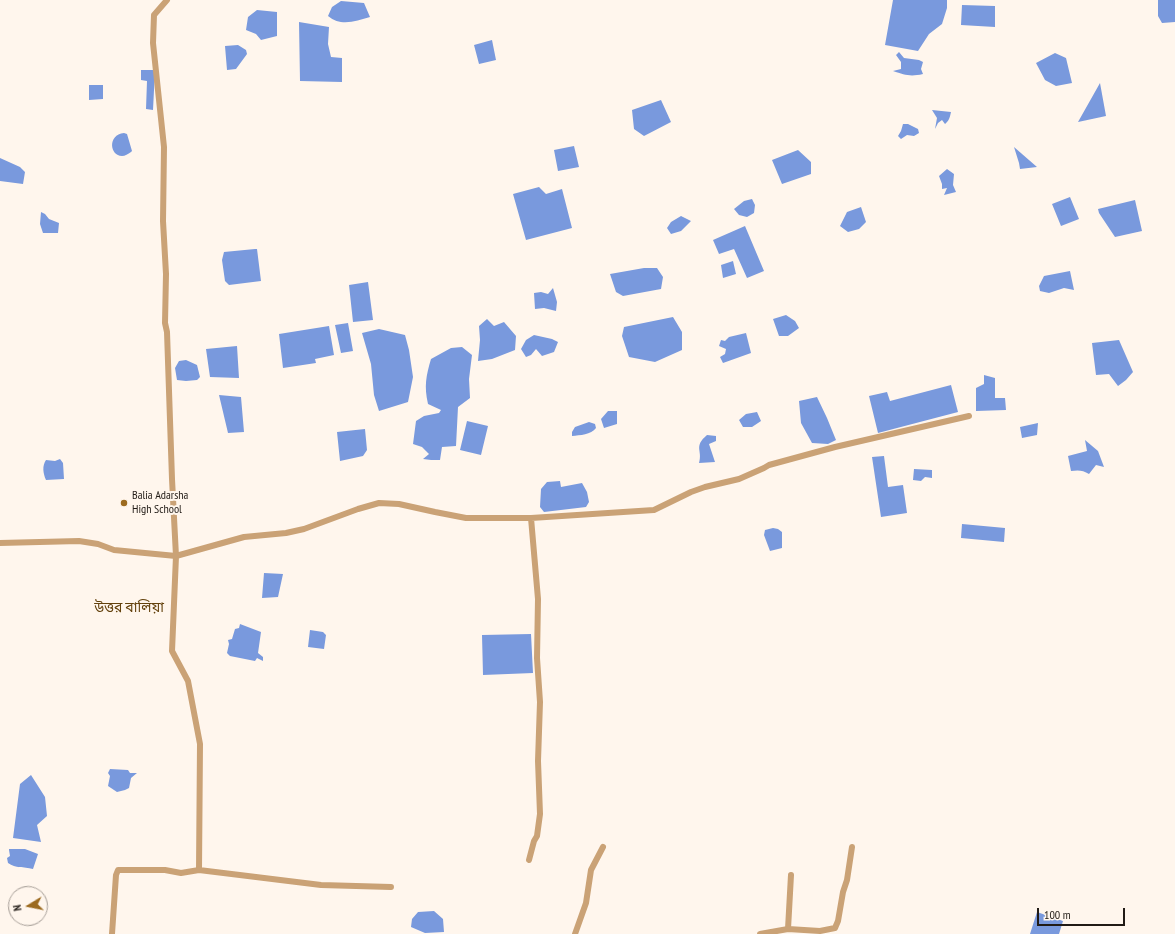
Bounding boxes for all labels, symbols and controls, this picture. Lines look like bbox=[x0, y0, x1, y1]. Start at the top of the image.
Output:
place label: Balia Adarsha High School bbox=[132, 489, 188, 517]
marker: Balia Adarsha High School bbox=[119, 498, 129, 508]
district label: উত্তর বালিয়া bbox=[94, 600, 164, 616]
north arrow bbox=[8, 886, 48, 926]
scale bar bbox=[1039, 900, 1127, 926]
text: N bbox=[10, 904, 25, 912]
text: 100 m bbox=[1044, 907, 1071, 922]

